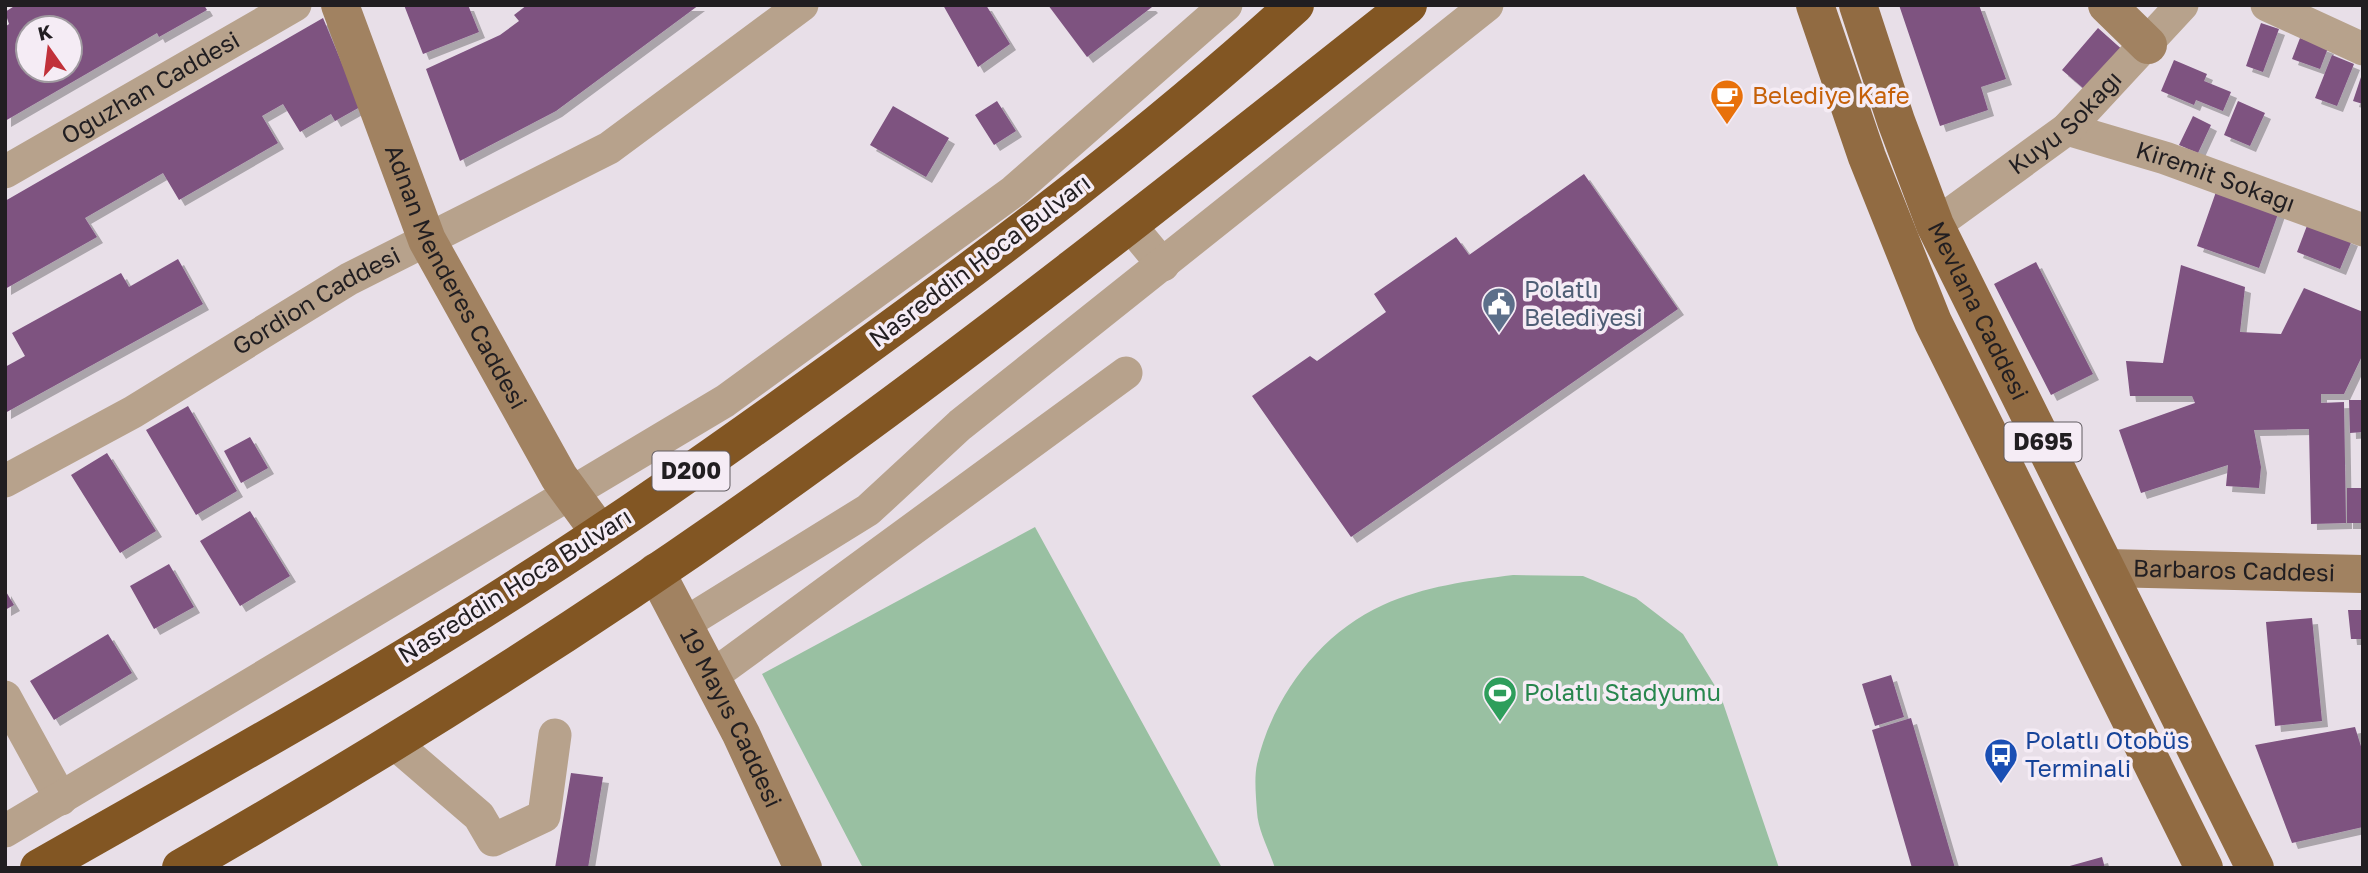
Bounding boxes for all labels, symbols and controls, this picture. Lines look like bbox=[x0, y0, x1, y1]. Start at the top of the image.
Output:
north arrow bbox=[14, 14, 84, 84]
text: K bbox=[35, 19, 54, 45]
street label: Oğuzhan Caddesi bbox=[56, 24, 244, 150]
street label: Kuyu Sokağı bbox=[2002, 64, 2127, 180]
cafe icon: Belediye Kafe bbox=[1708, 77, 1746, 126]
place label: Belediye Kafe bbox=[1752, 80, 1910, 109]
street label: Kiremit Sokağı bbox=[2133, 134, 2300, 217]
street label: Adnan Menderes Caddesi bbox=[380, 140, 534, 414]
street label: Nasreddin Hoca Bulvarı bbox=[863, 167, 1095, 352]
street label: Mevlana Caddesi bbox=[1922, 216, 2036, 404]
street label: Gordion Caddesi bbox=[227, 240, 404, 360]
place label: Polatlı Belediyesi bbox=[1524, 274, 1643, 331]
public building icon: Polatlı Belediyesi bbox=[1480, 285, 1518, 334]
road number: D695 bbox=[2004, 422, 2082, 462]
road number: D200 bbox=[652, 452, 730, 491]
street label: Nasreddin Hoca Bulvarı bbox=[392, 501, 636, 668]
street label: Barbaros Caddesi bbox=[2133, 553, 2335, 586]
street label: 19 Mayıs Caddesi bbox=[675, 623, 789, 812]
sports icon: Polatlı Stadyumu bbox=[1481, 674, 1519, 723]
place label: Polatlı Stadyumu bbox=[1524, 677, 1721, 706]
place label: Polatlı Otobüs Terminali bbox=[2025, 725, 2189, 782]
bus stop icon: Polatlı Otobüs Terminali bbox=[1982, 736, 2020, 785]

